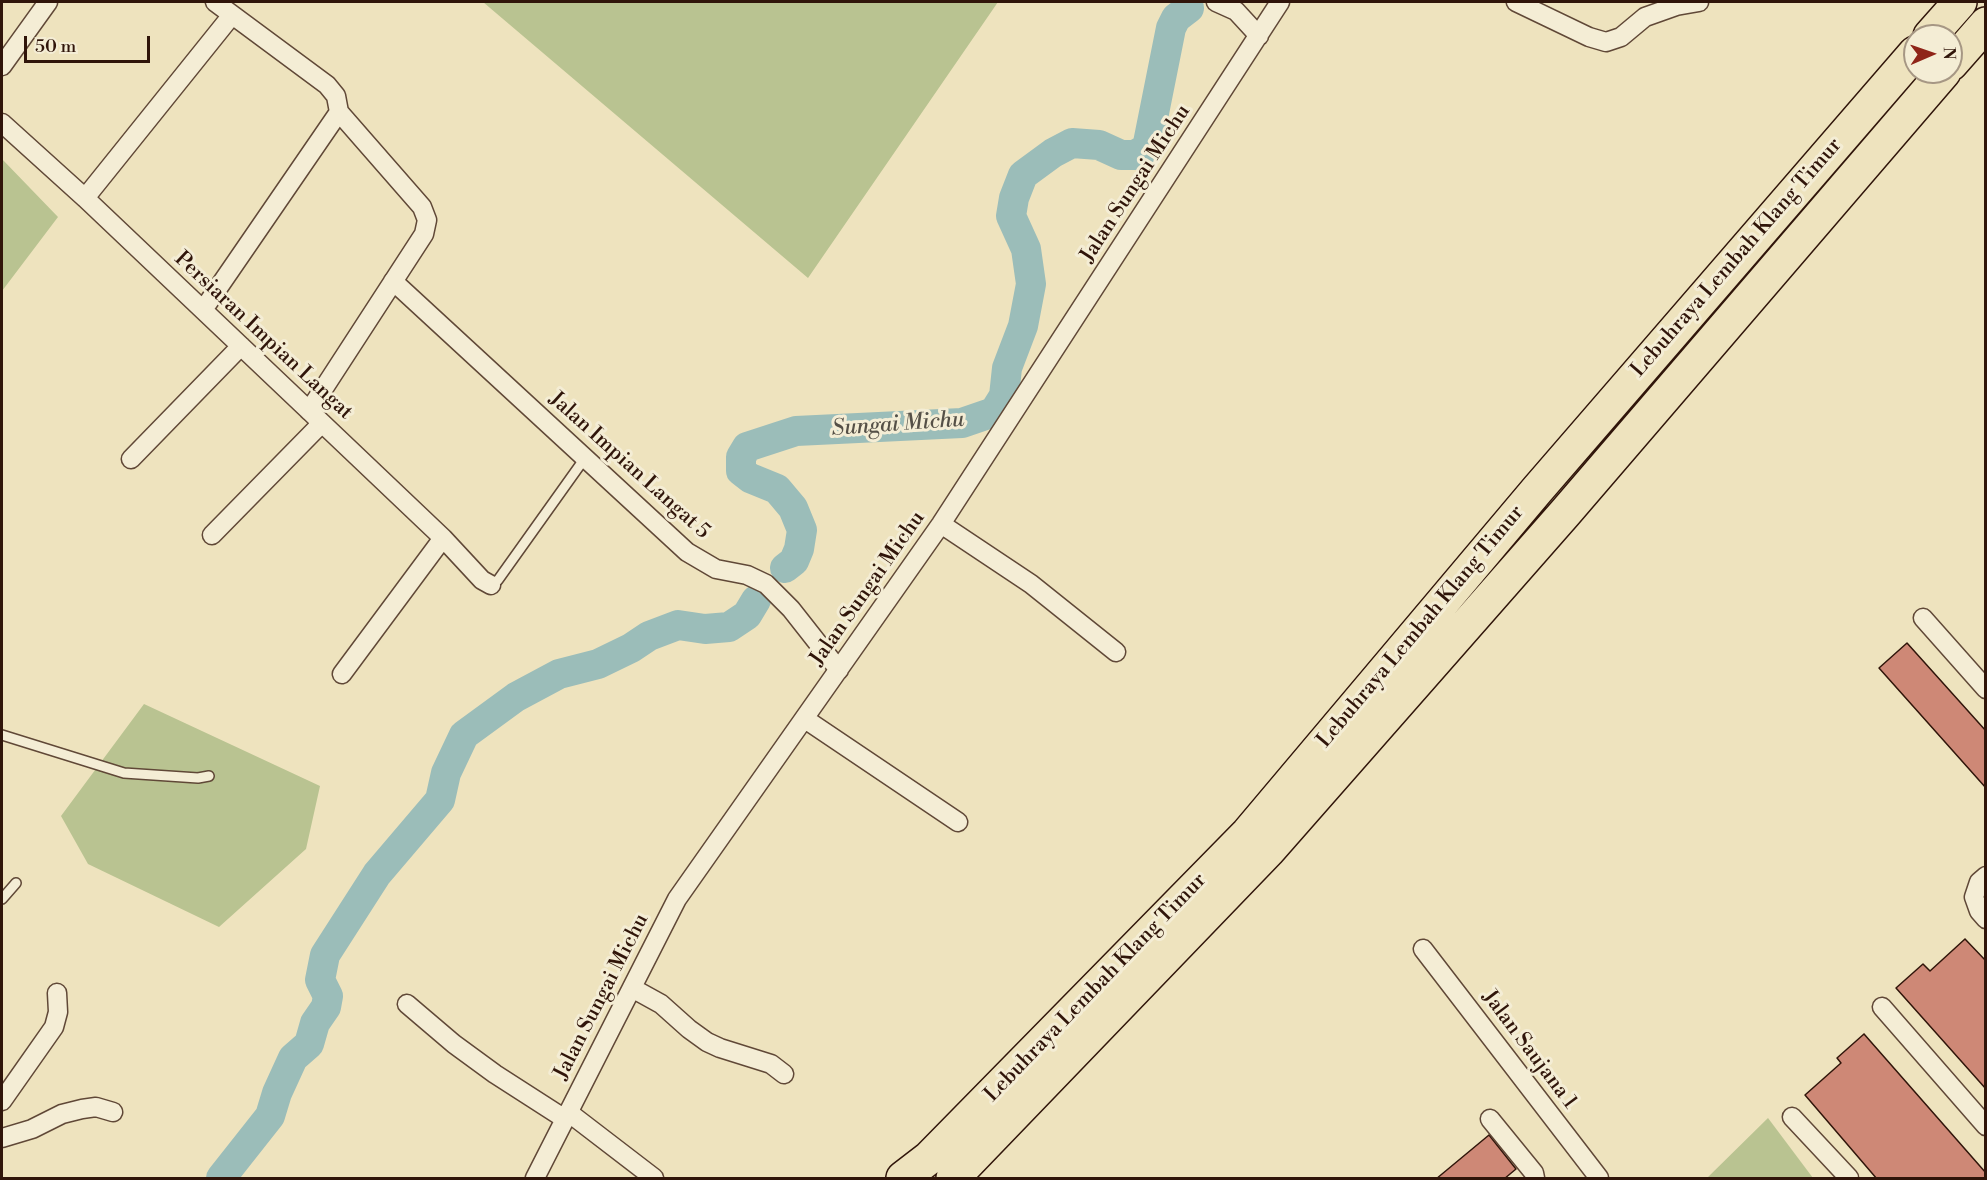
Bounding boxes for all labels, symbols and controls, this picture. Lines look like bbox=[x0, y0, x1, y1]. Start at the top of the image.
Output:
scale bar bbox=[27, 24, 153, 62]
north arrow bbox=[1903, 24, 1963, 84]
text: 50 m bbox=[35, 35, 76, 58]
text: N bbox=[1939, 47, 1959, 60]
street label: Jalan Sungai Michu bbox=[1076, 100, 1196, 268]
street label: Lebuhraya Lembah Klang Timur bbox=[1626, 133, 1848, 383]
street label: Persiaran Impian Langat bbox=[169, 247, 357, 425]
street label: Jalan Impian Langat 5 bbox=[543, 387, 715, 545]
water label: Sungai Michu bbox=[831, 407, 965, 443]
street label: Lebuhraya Lembah Klang Timur bbox=[1312, 501, 1530, 753]
street label: Jalan Sungai Michu bbox=[805, 507, 931, 671]
street label: Lebuhraya Lembah Klang Timur bbox=[980, 868, 1212, 1108]
street label: Jalan Sungai Michu bbox=[549, 910, 655, 1084]
street label: Jalan Saujana 1 bbox=[1476, 986, 1582, 1114]

